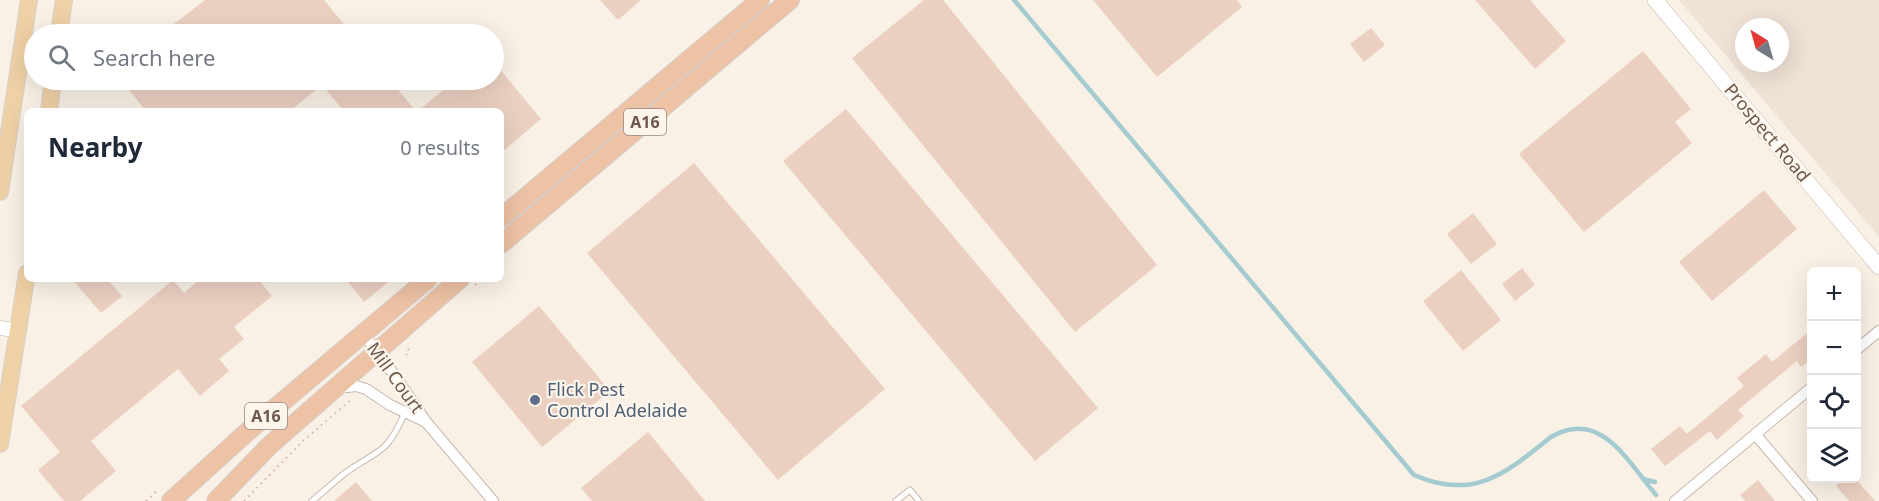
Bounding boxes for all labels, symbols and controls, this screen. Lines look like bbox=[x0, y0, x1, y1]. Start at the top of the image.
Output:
north arrow bbox=[1735, 18, 1789, 72]
search box bbox=[24, 24, 504, 90]
icon: search bbox=[45, 41, 78, 74]
text: Search here bbox=[93, 42, 215, 72]
street label: Prospect Road bbox=[1719, 78, 1816, 187]
road number: A16 bbox=[624, 109, 666, 135]
text: Nearby bbox=[48, 129, 143, 165]
text: 0 results bbox=[400, 134, 480, 161]
map controls bbox=[1807, 267, 1861, 483]
button: + bbox=[1807, 267, 1861, 321]
button: − bbox=[1807, 321, 1861, 375]
street label: Mill Court bbox=[362, 337, 430, 418]
button: locate bbox=[1807, 375, 1861, 429]
place label: Flick Pest Control Adelaide bbox=[547, 377, 688, 422]
marker: Flick Pest Control Adelaide bbox=[528, 393, 542, 407]
road number: A16 bbox=[245, 403, 287, 429]
button: layers bbox=[1807, 429, 1861, 483]

